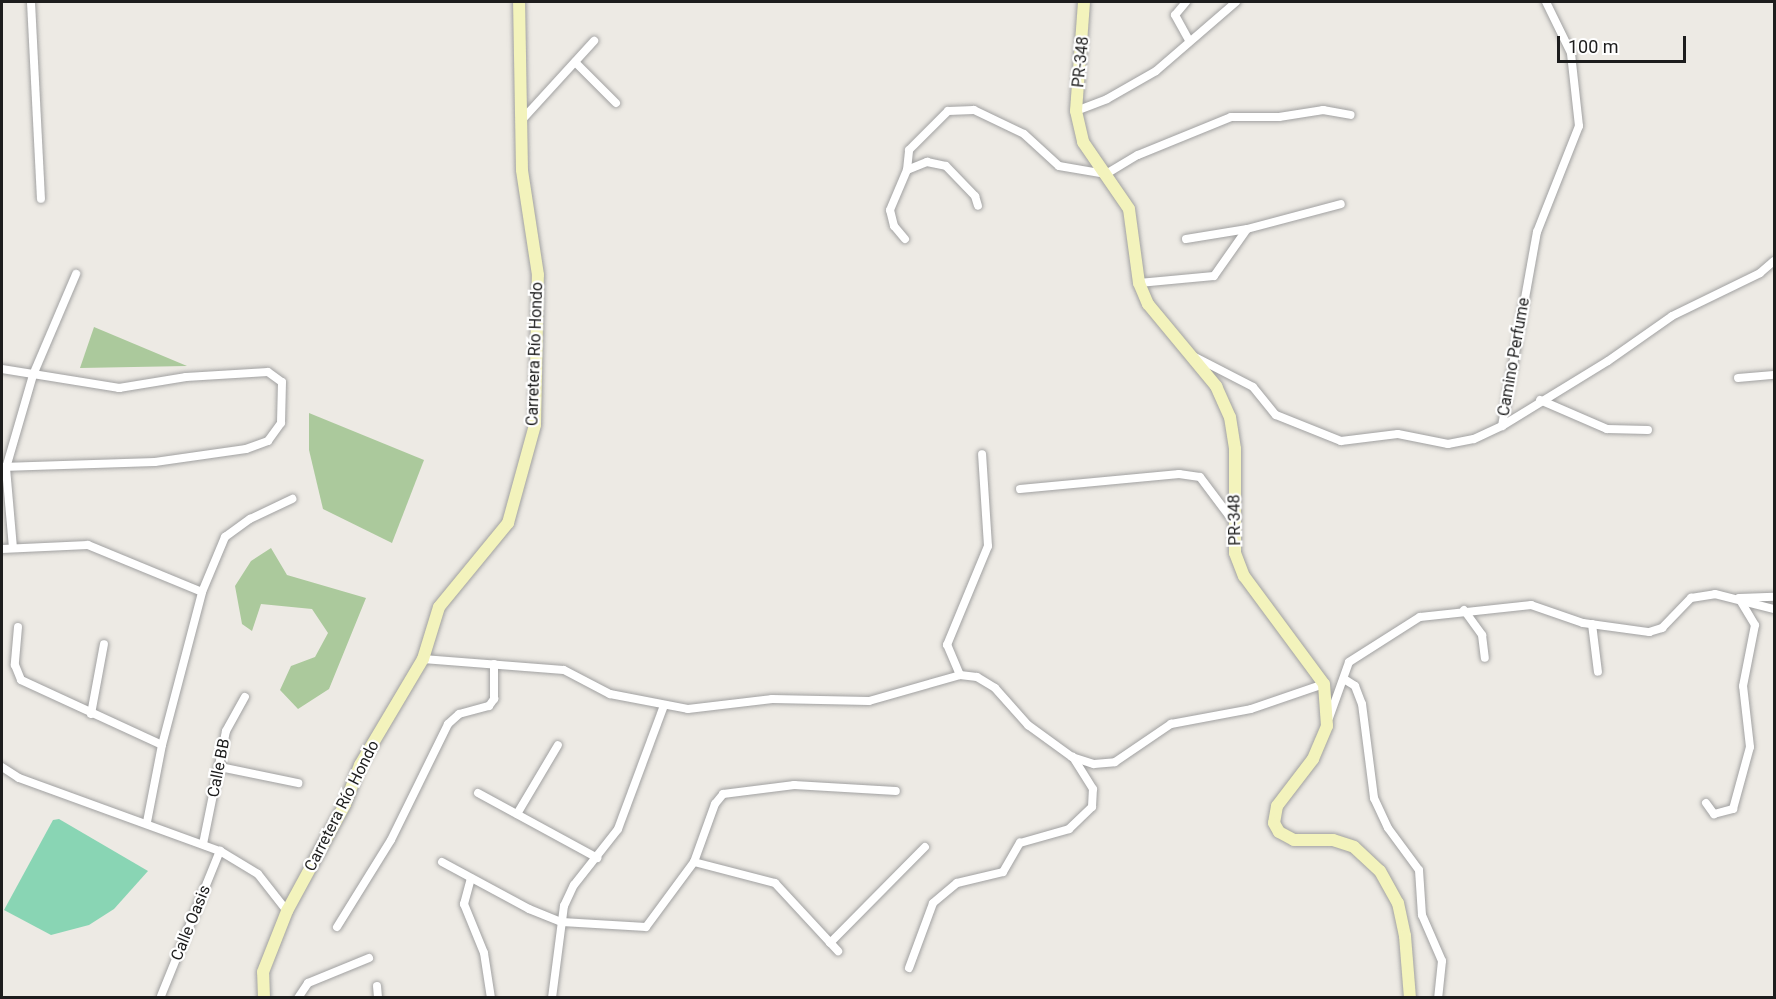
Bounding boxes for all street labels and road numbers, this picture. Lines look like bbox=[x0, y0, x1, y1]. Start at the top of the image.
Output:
street label: PR-348 bbox=[1069, 35, 1093, 89]
street label: Carretera Río Hondo bbox=[523, 282, 547, 426]
street label: Camino Perfume bbox=[1494, 296, 1534, 418]
street label: PR-348 bbox=[1225, 494, 1245, 546]
street label: Calle BB bbox=[204, 737, 234, 799]
street label: Carretera Río Hondo bbox=[301, 737, 383, 875]
street label: Calle Oasis bbox=[167, 883, 215, 963]

